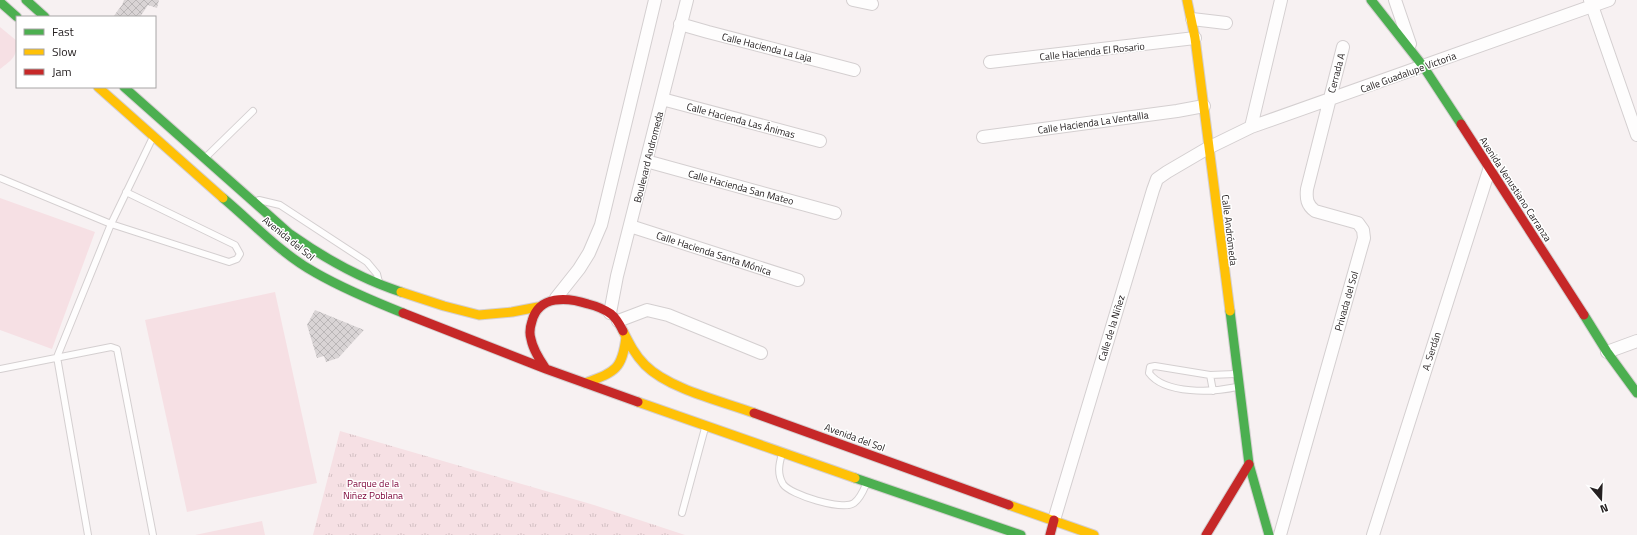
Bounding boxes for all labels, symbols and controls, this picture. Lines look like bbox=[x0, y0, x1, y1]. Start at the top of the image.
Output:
legend bbox=[16, 16, 156, 88]
text: Fast bbox=[52, 22, 75, 41]
street label: Calle Hacienda La Laja bbox=[720, 29, 814, 66]
street label: Calle Hacienda El Rosario bbox=[1039, 39, 1145, 64]
text: Slow bbox=[52, 42, 77, 61]
street label: Calle Guadalupe Victoria bbox=[1358, 48, 1458, 97]
street label: Cerrada A bbox=[1324, 51, 1349, 95]
text: Jam bbox=[52, 62, 72, 81]
street label: Calle Hacienda Las Ánimas bbox=[685, 99, 797, 142]
street label: Calle Hacienda La Ventailla bbox=[1037, 107, 1149, 138]
street label: Boulevard Andromeda bbox=[630, 110, 667, 204]
street label: Avenida Venustiano Carranza bbox=[1476, 134, 1555, 245]
street label: Calle Hacienda San Mateo bbox=[686, 166, 795, 209]
street label: Calle Andrómeda bbox=[1218, 194, 1241, 266]
street label: Avenida del Sol bbox=[259, 213, 318, 264]
street label: Calle Hacienda Santa Mónica bbox=[654, 228, 774, 279]
street label: Privada del Sol bbox=[1331, 269, 1362, 333]
street label: Calle de la Niñez bbox=[1094, 293, 1129, 363]
street label: A. Serdán bbox=[1418, 330, 1445, 372]
street label: Avenida del Sol bbox=[822, 420, 887, 455]
park label: Parque de la Niñez Poblana bbox=[343, 476, 403, 503]
north arrow bbox=[1581, 479, 1621, 519]
text: N bbox=[1598, 500, 1610, 517]

